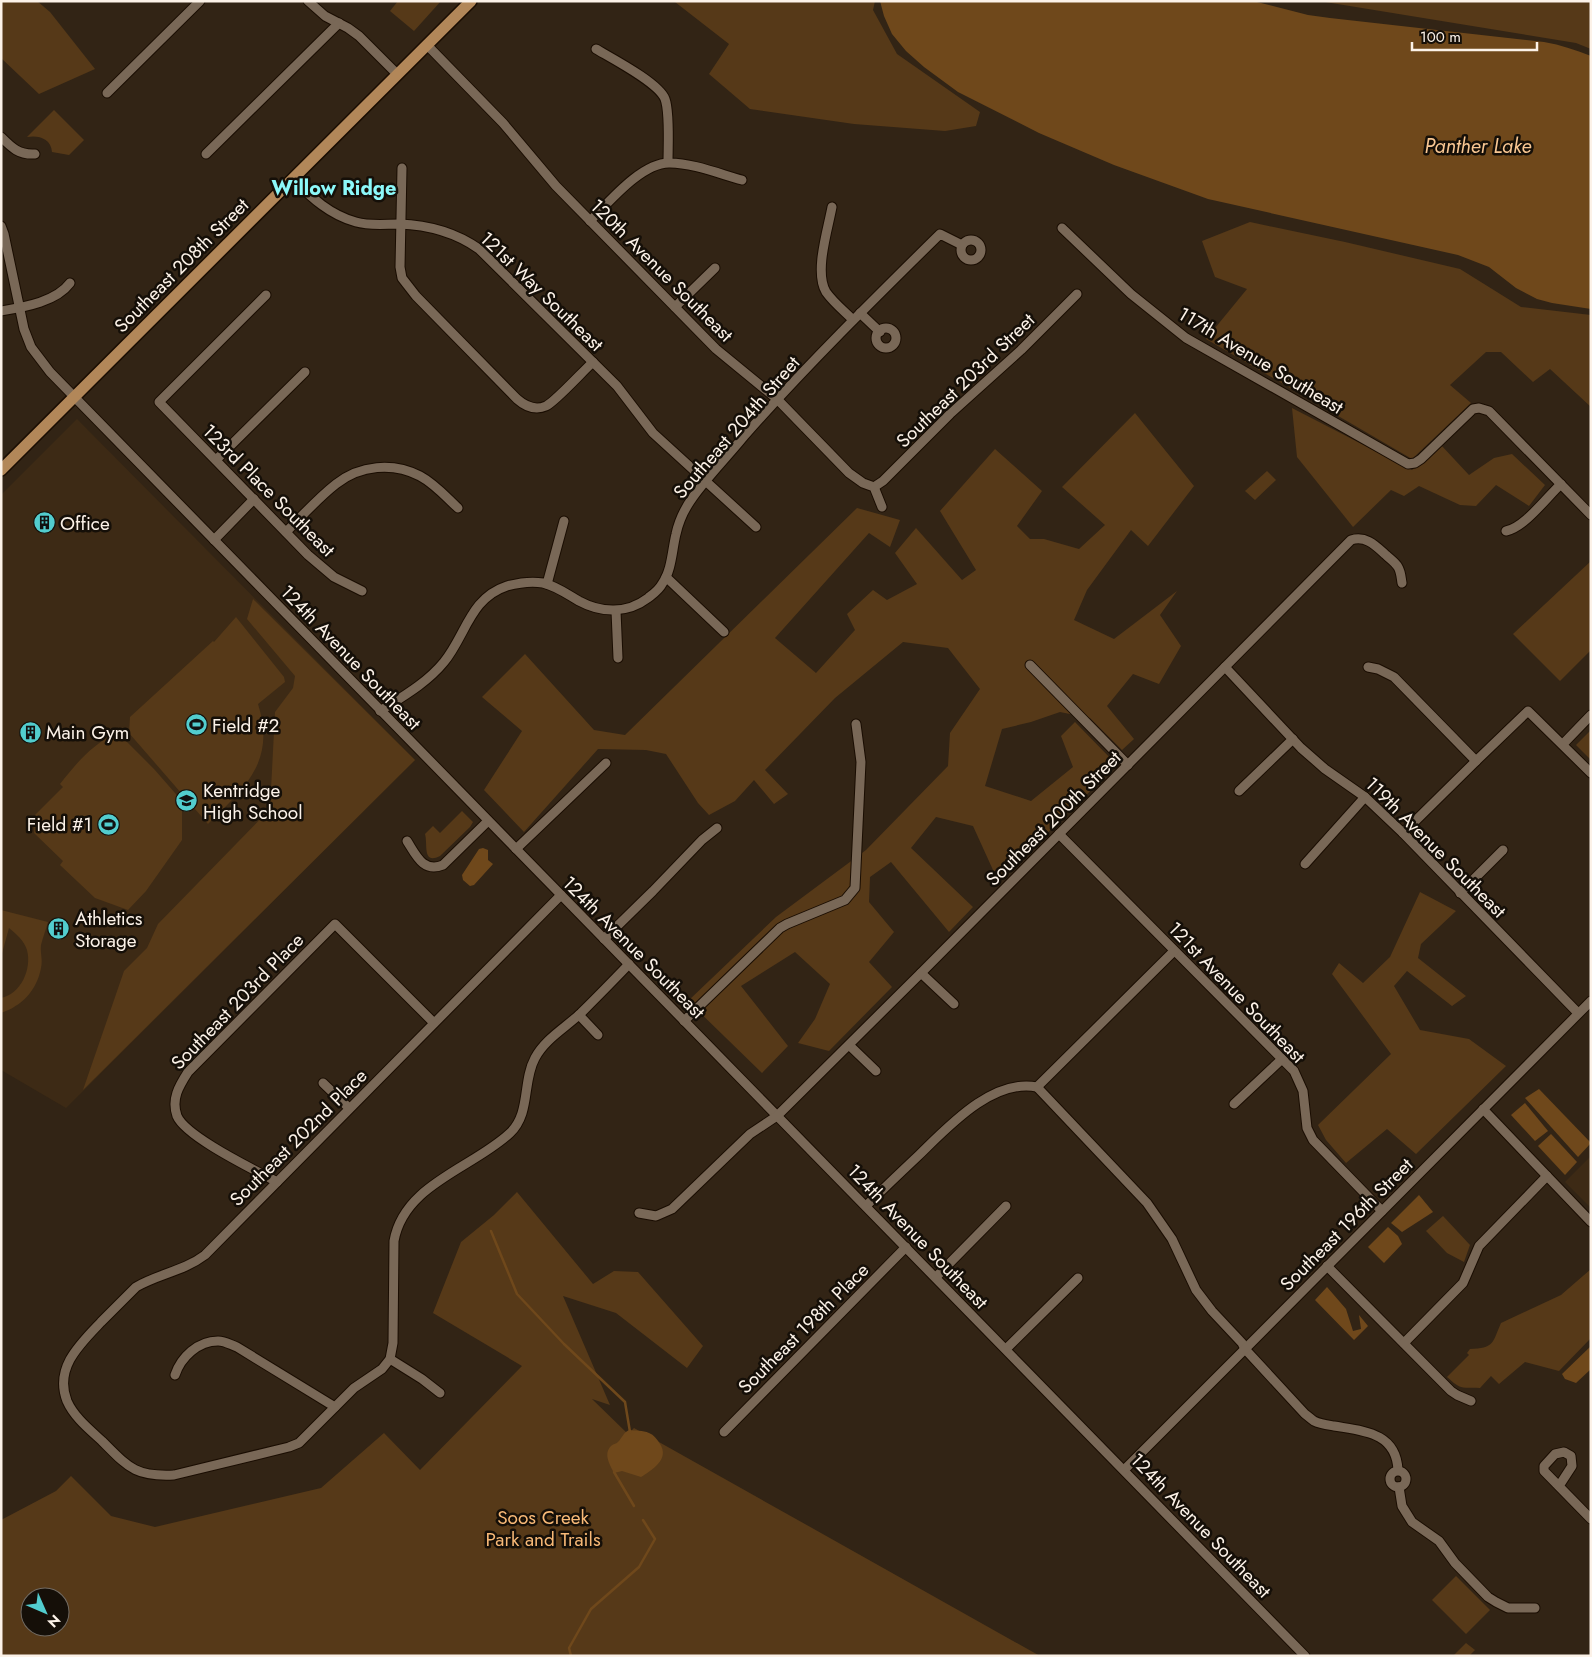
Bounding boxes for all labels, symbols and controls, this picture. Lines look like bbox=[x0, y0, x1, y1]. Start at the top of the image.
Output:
scale bar bbox=[1412, 20, 1537, 52]
text: 100 m bbox=[1420, 26, 1461, 48]
water label: Panther Lake bbox=[1425, 132, 1531, 161]
district label: Willow Ridge bbox=[272, 174, 396, 203]
street label: Southeast 208th Street bbox=[108, 192, 255, 339]
street label: 120th Avenue Southeast bbox=[584, 193, 739, 348]
street label: 121st Way Southeast bbox=[474, 225, 610, 358]
street label: 117th Avenue Southeast bbox=[1173, 300, 1349, 421]
street label: Southeast 203rd Street bbox=[890, 307, 1041, 454]
street label: Southeast 204th Street bbox=[667, 350, 806, 504]
street label: 123rd Place Southeast bbox=[196, 418, 341, 563]
place label: Office bbox=[60, 510, 110, 537]
building icon: Office bbox=[32, 511, 56, 535]
street label: 124th Avenue Southeast bbox=[274, 579, 427, 736]
place label: Field #2 bbox=[212, 712, 279, 739]
sports icon: Field #2 bbox=[184, 713, 208, 737]
place label: Main Gym bbox=[46, 719, 129, 746]
building icon: Main Gym bbox=[18, 720, 42, 744]
street label: Southeast 200th Street bbox=[980, 744, 1127, 892]
street label: 119th Avenue Southeast bbox=[1359, 771, 1513, 924]
place label: Kentridge High School bbox=[203, 777, 303, 826]
school or university icon: Kentridge High School bbox=[175, 789, 199, 813]
place label: Field #1 bbox=[27, 811, 92, 838]
sports icon: Field #1 bbox=[96, 812, 120, 836]
street label: 124th Avenue Southeast bbox=[556, 870, 711, 1025]
place label: Athletics Storage bbox=[75, 905, 143, 954]
street label: 121st Avenue Southeast bbox=[1162, 916, 1312, 1069]
building icon: Athletics Storage bbox=[47, 917, 71, 941]
street label: Southeast 203rd Place bbox=[165, 927, 310, 1076]
street label: Southeast 202nd Place bbox=[224, 1062, 373, 1212]
street label: Southeast 196th Street bbox=[1274, 1152, 1419, 1297]
street label: 124th Avenue Southeast bbox=[841, 1158, 994, 1315]
street label: Southeast 198th Place bbox=[732, 1257, 875, 1400]
street label: 124th Avenue Southeast bbox=[1124, 1447, 1277, 1604]
park label: Soos Creek Park and Trails bbox=[485, 1504, 601, 1553]
north arrow bbox=[20, 1587, 70, 1637]
text: N bbox=[43, 1610, 65, 1632]

